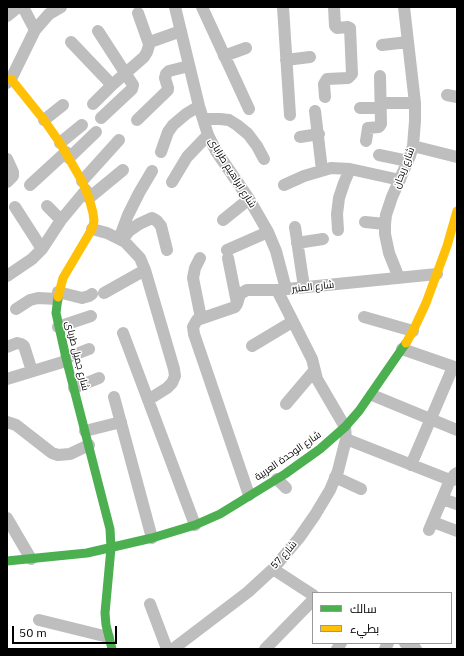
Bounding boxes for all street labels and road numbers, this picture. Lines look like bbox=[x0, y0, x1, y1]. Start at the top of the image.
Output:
street label: شارع ابراهيم طراباى bbox=[206, 136, 258, 210]
street label: شارع ريحان bbox=[391, 146, 417, 190]
street label: شارع المنير bbox=[291, 279, 335, 295]
street label: شارع جميل طرباى bbox=[63, 320, 91, 392]
street label: شارع الوحدة العربية bbox=[253, 429, 323, 483]
street label: شارع 57 bbox=[268, 538, 300, 572]

